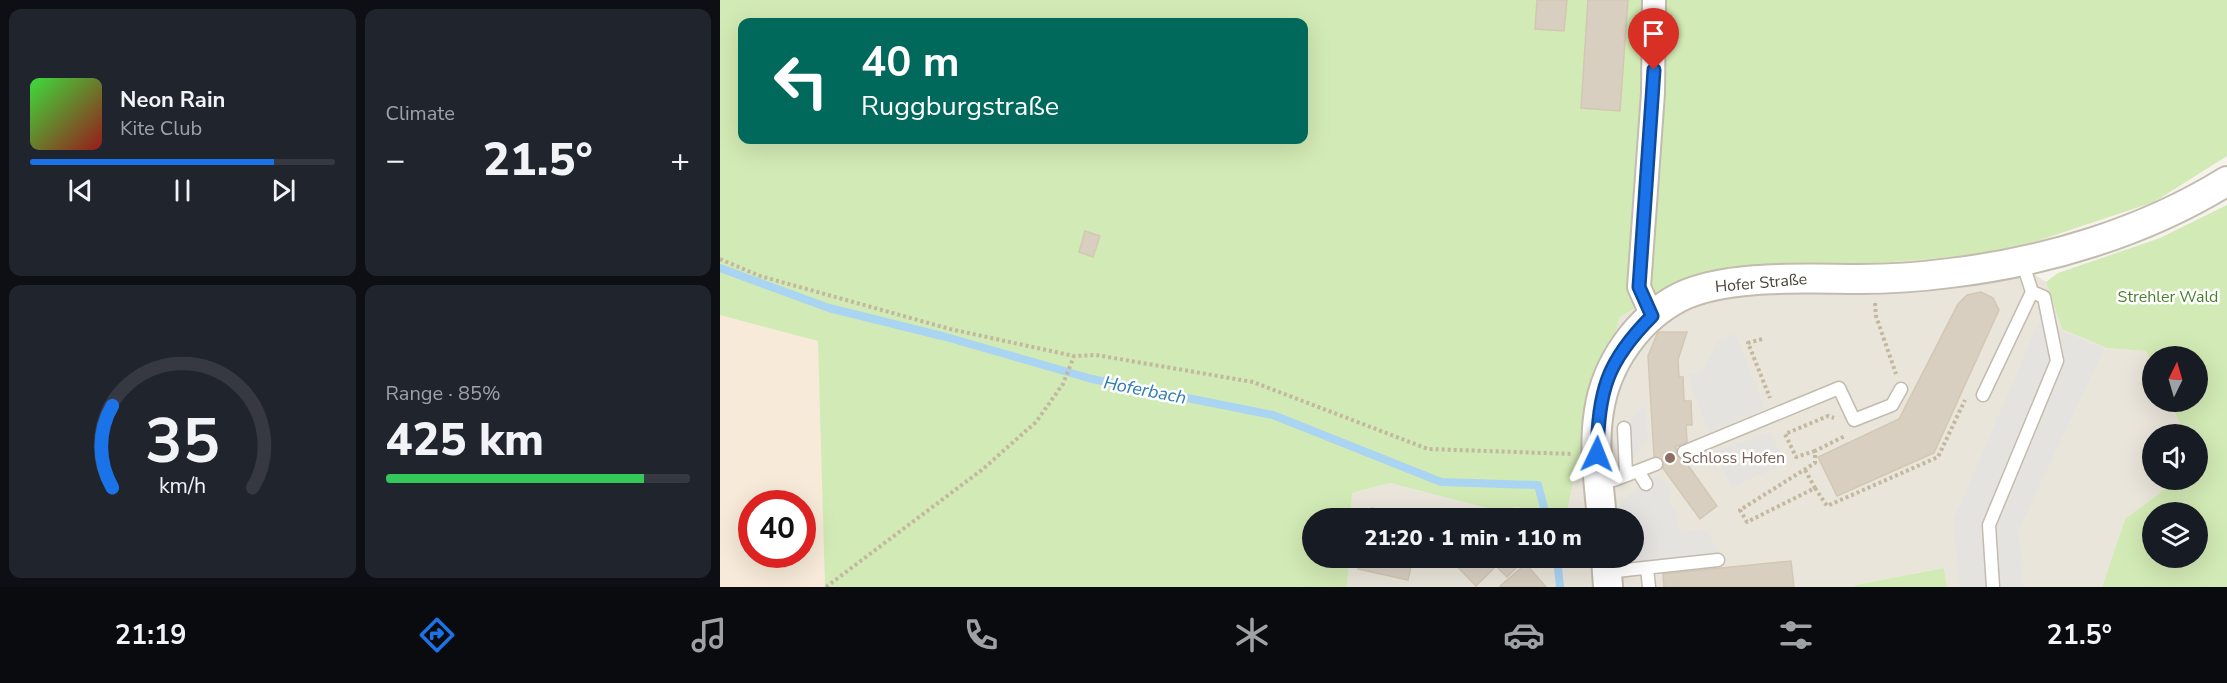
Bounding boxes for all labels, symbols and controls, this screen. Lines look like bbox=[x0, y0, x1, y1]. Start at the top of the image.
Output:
pin bbox=[1628, 8, 1679, 70]
icon: arrive bbox=[1637, 17, 1670, 50]
text: 40 m bbox=[861, 34, 960, 91]
icon: left bbox=[762, 42, 840, 120]
text: Neon Rain bbox=[120, 85, 225, 115]
text: Ruggburgstraße bbox=[861, 88, 1059, 125]
text: Climate bbox=[386, 100, 455, 127]
text: Kite Club bbox=[120, 115, 202, 142]
text: 21.5° bbox=[483, 130, 593, 191]
text: − bbox=[386, 138, 405, 183]
text: + bbox=[670, 138, 690, 183]
icon: previous bbox=[64, 174, 97, 207]
icon: pause bbox=[166, 174, 199, 207]
icon: next bbox=[267, 174, 300, 207]
street label: Hofer Straße bbox=[1714, 268, 1808, 298]
park label: Strehler Wald bbox=[2118, 286, 2218, 308]
north arrow bbox=[2142, 346, 2208, 412]
map controls bbox=[2142, 346, 2208, 568]
water label: Hoferbach bbox=[1101, 370, 1189, 410]
text: Range · 85% bbox=[386, 380, 501, 407]
text: 35 bbox=[145, 399, 220, 484]
text: 425 km bbox=[386, 410, 544, 471]
position arrow bbox=[1565, 422, 1629, 486]
button: sound bbox=[2142, 424, 2208, 490]
place label: Schloss Hofen bbox=[1682, 447, 1785, 469]
marker: Schloss Hofen bbox=[1663, 451, 1677, 465]
text: km/h bbox=[159, 472, 206, 502]
speed limit sign: 40 bbox=[738, 490, 816, 568]
button: layers bbox=[2142, 502, 2208, 568]
text: 21:20 · 1 min · 110 m bbox=[1364, 523, 1582, 553]
icon: directions bbox=[416, 614, 458, 656]
icon: music bbox=[688, 614, 730, 656]
icon: phone bbox=[960, 614, 1002, 656]
icon: climate bbox=[1231, 614, 1273, 656]
icon: car bbox=[1503, 614, 1545, 656]
icon: filters bbox=[1775, 614, 1817, 656]
text: 21:19 bbox=[115, 617, 186, 654]
text: 21.5° bbox=[2047, 617, 2112, 654]

